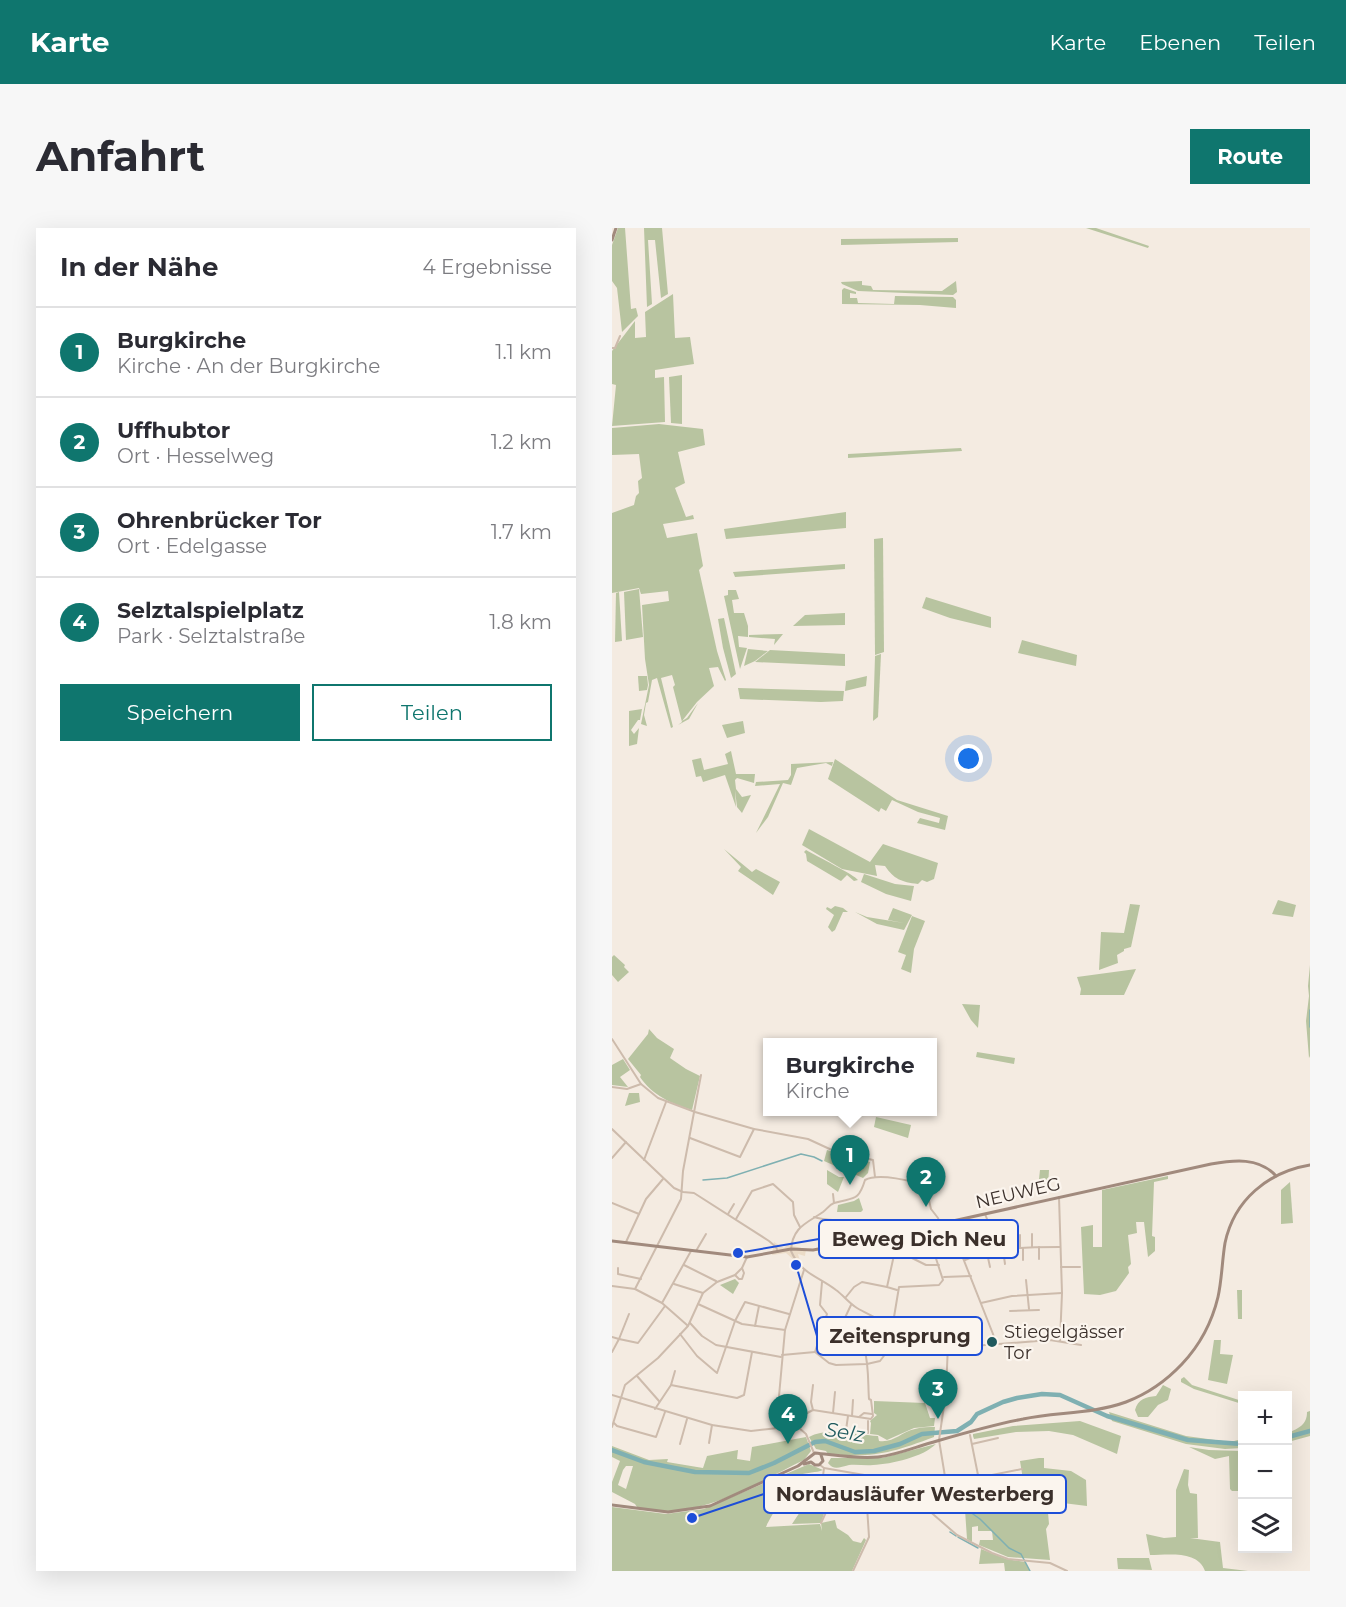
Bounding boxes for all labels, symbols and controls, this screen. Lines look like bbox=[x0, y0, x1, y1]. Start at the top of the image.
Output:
text: Karte bbox=[30, 25, 110, 59]
text: Karte bbox=[1050, 30, 1106, 55]
text: Ebenen bbox=[1139, 30, 1221, 55]
text: Teilen bbox=[1254, 30, 1316, 55]
button: Route bbox=[1190, 129, 1310, 184]
text: Anfahrt bbox=[36, 130, 205, 182]
text: In der Nähe bbox=[60, 251, 218, 283]
text: 4 Ergebnisse bbox=[423, 255, 552, 279]
text: Burgkirche bbox=[117, 327, 246, 354]
text: 1 bbox=[76, 340, 83, 364]
text: 1.1 km bbox=[495, 340, 552, 364]
text: Kirche · An der Burgkirche bbox=[117, 354, 380, 378]
text: Uffhubtor bbox=[117, 417, 230, 444]
text: 2 bbox=[74, 430, 85, 454]
text: 1.2 km bbox=[491, 430, 552, 454]
text: Ort · Hesselweg bbox=[117, 444, 274, 468]
text: Ohrenbrücker Tor bbox=[117, 507, 322, 534]
text: 3 bbox=[74, 520, 85, 544]
text: 1.7 km bbox=[491, 520, 552, 544]
text: Ort · Edelgasse bbox=[117, 534, 267, 558]
text: Selztalspielplatz bbox=[117, 597, 304, 624]
text: 4 bbox=[73, 610, 86, 634]
text: 1.8 km bbox=[489, 610, 552, 634]
text: Park · Selztalstraße bbox=[117, 624, 305, 648]
button: Speichern bbox=[60, 684, 300, 741]
button: Teilen bbox=[312, 684, 552, 741]
your location bbox=[954, 744, 983, 773]
popup bbox=[763, 1038, 937, 1116]
text: Burgkirche bbox=[785, 1052, 915, 1079]
text: Kirche bbox=[785, 1079, 850, 1103]
pin: 1 bbox=[830, 1136, 870, 1185]
pin: 2 bbox=[906, 1158, 946, 1207]
street label: NEUWEG bbox=[973, 1173, 1063, 1213]
callout: Beweg Dich Neu bbox=[819, 1220, 1018, 1258]
text: Beweg Dich Neu bbox=[832, 1227, 1006, 1251]
callout: Zeitensprung bbox=[817, 1317, 982, 1355]
place label: Stiegelgässer Tor bbox=[1004, 1321, 1125, 1364]
text: Zeitensprung bbox=[829, 1324, 971, 1348]
marker: Stiegelgässer Tor bbox=[985, 1335, 999, 1349]
pin: 3 bbox=[918, 1370, 958, 1419]
map controls bbox=[1238, 1391, 1292, 1553]
button: + bbox=[1238, 1391, 1292, 1445]
pin: 4 bbox=[768, 1394, 807, 1444]
water label: Selz bbox=[823, 1417, 867, 1447]
button: − bbox=[1238, 1445, 1292, 1499]
callout: Nordausläufer Westerberg bbox=[764, 1475, 1066, 1513]
text: Nordausläufer Westerberg bbox=[776, 1482, 1054, 1506]
button: layers bbox=[1238, 1499, 1292, 1553]

